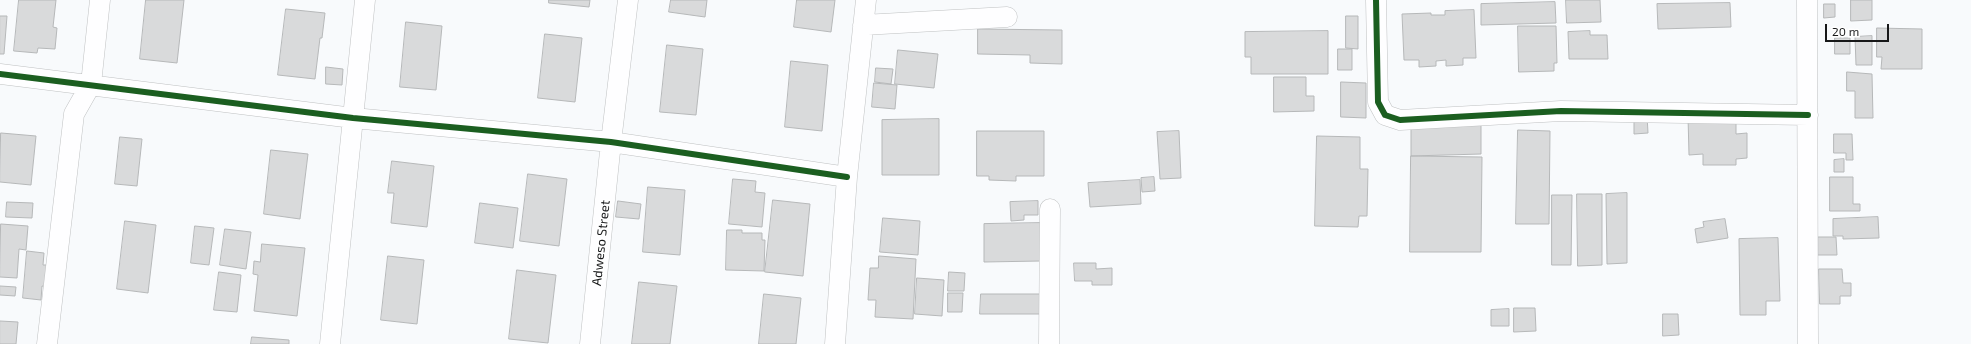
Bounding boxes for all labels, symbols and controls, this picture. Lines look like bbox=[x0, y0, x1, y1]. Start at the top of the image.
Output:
scale bar bbox=[1827, 16, 1891, 42]
text: 20 m bbox=[1832, 24, 1859, 38]
street label: Adweso Street bbox=[589, 199, 613, 287]

